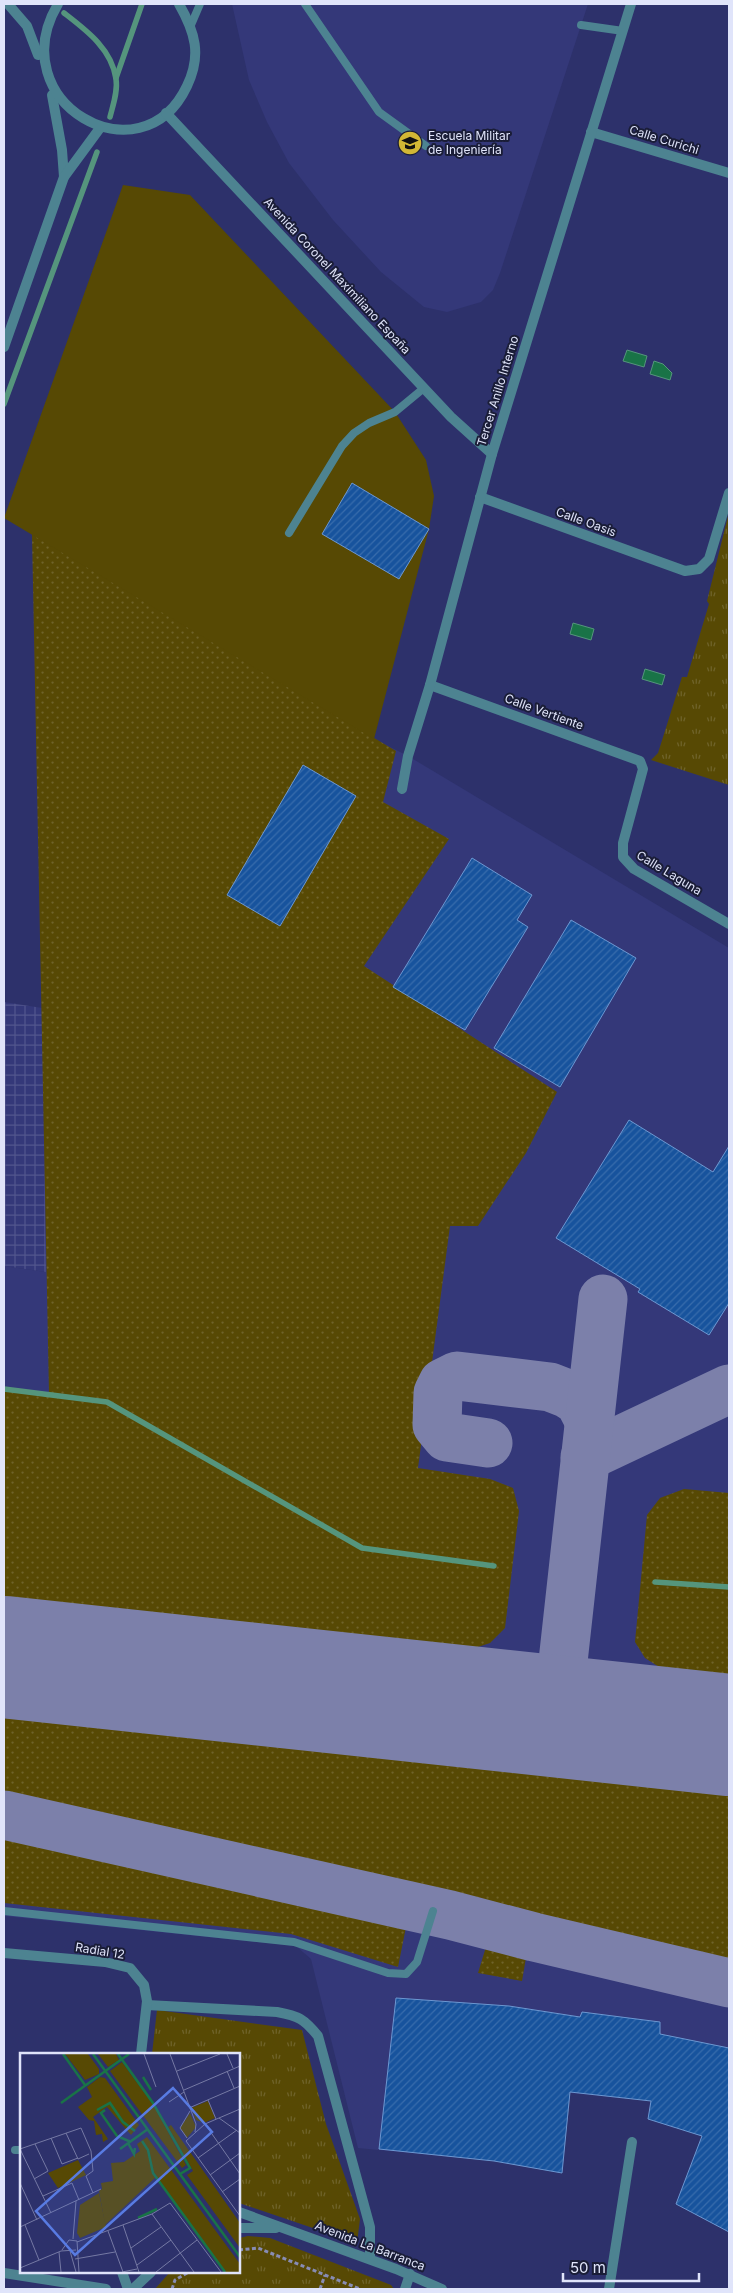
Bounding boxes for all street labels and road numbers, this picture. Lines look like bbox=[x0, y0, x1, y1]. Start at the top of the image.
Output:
street label: Calle Curichi bbox=[628, 122, 701, 157]
street label: Avenida Coronel Maximiliano España bbox=[261, 194, 414, 357]
street label: Tercer Anillo Interno bbox=[474, 334, 521, 448]
street label: Calle Oasis bbox=[554, 504, 618, 539]
street label: Calle Vertiente bbox=[503, 690, 586, 733]
street label: Calle Laguna bbox=[634, 847, 705, 898]
street label: Radial 12 bbox=[74, 1939, 126, 1962]
street label: Avenida La Barranca bbox=[313, 2218, 427, 2273]

